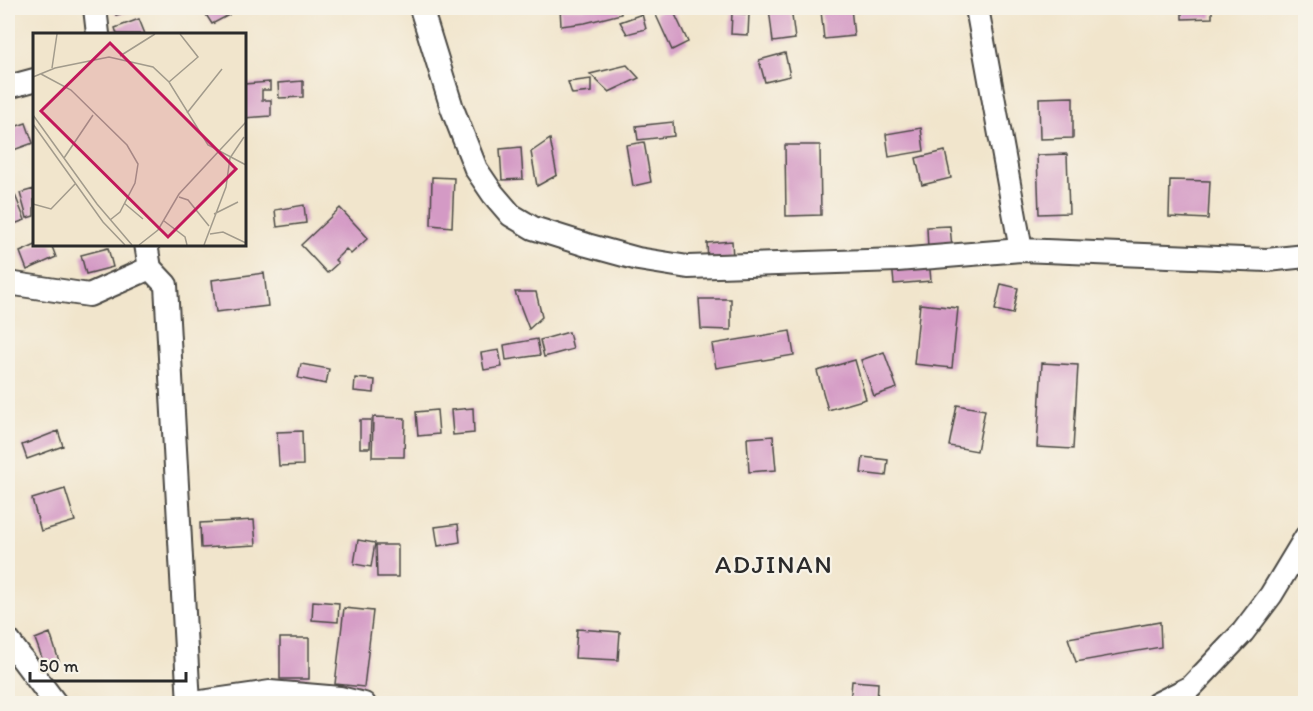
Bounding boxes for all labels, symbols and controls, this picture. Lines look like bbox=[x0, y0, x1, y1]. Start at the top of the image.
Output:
inset map bbox=[33, 33, 246, 246]
district label: ADJINAN bbox=[715, 548, 833, 580]
scale bar bbox=[30, 645, 186, 683]
text: 50 m bbox=[39, 655, 79, 677]

